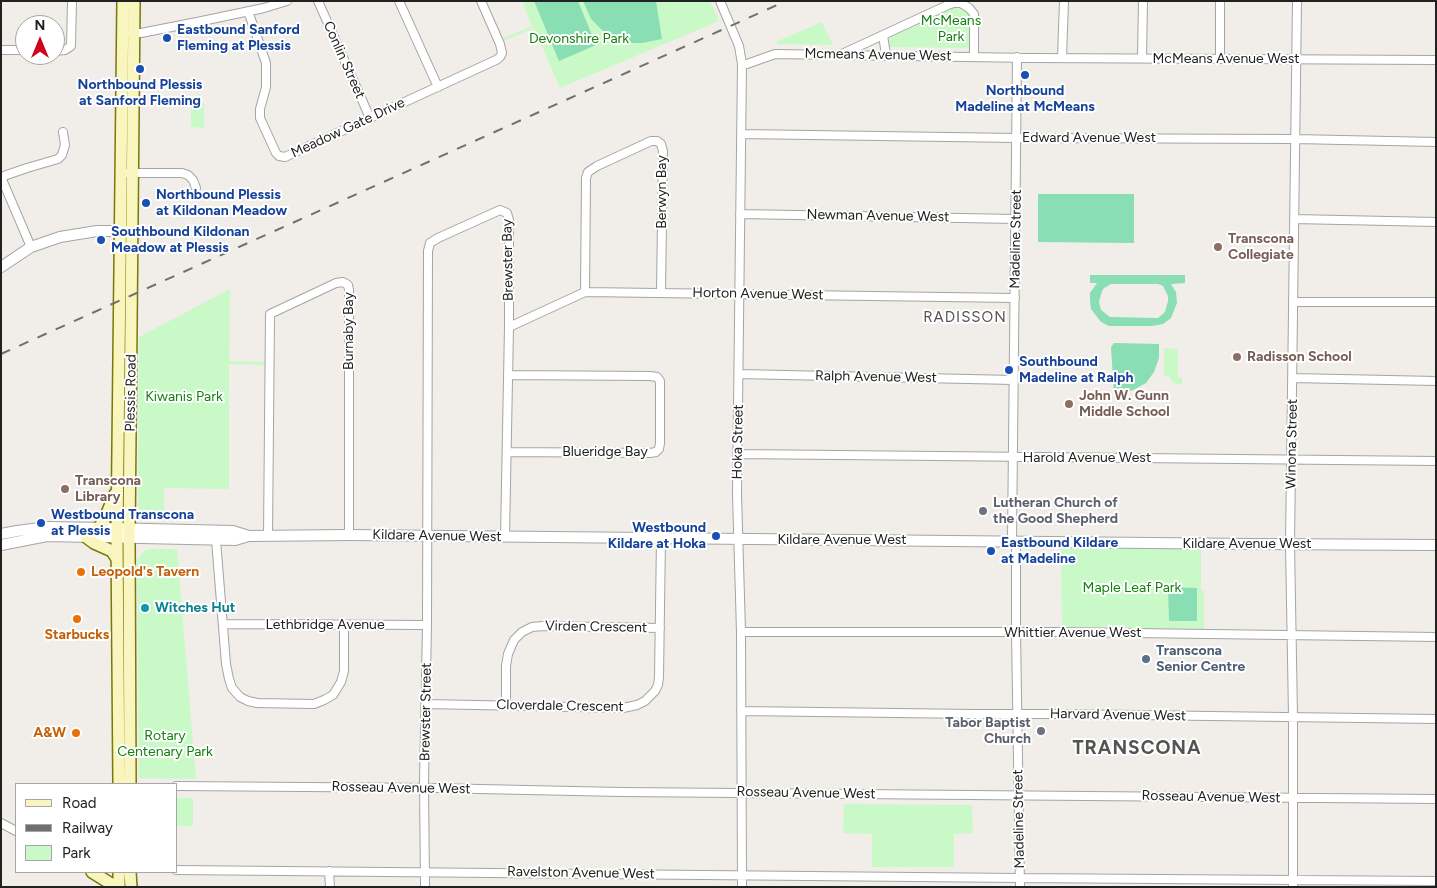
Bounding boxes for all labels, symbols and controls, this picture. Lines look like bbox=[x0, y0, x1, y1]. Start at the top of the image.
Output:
park label: McMeans Park bbox=[921, 13, 981, 46]
north arrow bbox=[15, 15, 65, 65]
text: N bbox=[35, 17, 45, 34]
street label: Conlin Street bbox=[319, 19, 369, 101]
place label: Eastbound Sanford Fleming at Plessis bbox=[177, 22, 300, 54]
park label: Devonshire Park bbox=[529, 31, 629, 47]
marker: Eastbound Sanford Fleming at Plessis bbox=[161, 32, 173, 44]
street label: Mcmeans Avenue West bbox=[804, 45, 952, 65]
street label: McMeans Avenue West bbox=[1153, 51, 1299, 67]
marker: Northbound Plessis at Sanford Fleming bbox=[134, 63, 146, 75]
marker: Northbound Madeline at McMeans bbox=[1019, 69, 1031, 81]
place label: Northbound Plessis at Sanford Fleming bbox=[78, 77, 202, 110]
place label: Northbound Madeline at McMeans bbox=[955, 83, 1095, 115]
street label: Meadow Gate Drive bbox=[288, 94, 408, 162]
street label: Edward Avenue West bbox=[1022, 130, 1156, 146]
street label: Berwyn Bay bbox=[654, 155, 670, 229]
place label: Northbound Plessis at Kildonan Meadow bbox=[156, 187, 287, 220]
street label: Madeline Street bbox=[1007, 189, 1025, 289]
marker: Northbound Plessis at Kildonan Meadow bbox=[140, 197, 152, 209]
street label: Newman Avenue West bbox=[807, 206, 949, 226]
street label: Brewster Bay bbox=[499, 219, 517, 301]
place label: Southbound Kildonan Meadow at Plessis bbox=[111, 224, 250, 256]
place label: Transcona Collegiate bbox=[1228, 231, 1294, 264]
marker: Southbound Kildonan Meadow at Plessis bbox=[95, 234, 107, 246]
marker: Transcona Collegiate bbox=[1212, 241, 1224, 253]
street label: Horton Avenue West bbox=[692, 284, 824, 304]
street label: Burnaby Bay bbox=[341, 292, 357, 370]
district label: RADISSON bbox=[922, 309, 1008, 327]
place label: Radisson School bbox=[1247, 349, 1352, 365]
marker: Radisson School bbox=[1231, 351, 1243, 363]
street label: Plessis Road bbox=[122, 354, 140, 432]
place label: Southbound Madeline at Ralph bbox=[1019, 354, 1133, 387]
marker: Southbound Madeline at Ralph bbox=[1003, 364, 1015, 376]
street label: Ralph Avenue West bbox=[815, 368, 937, 386]
place label: John W. Gunn Middle School bbox=[1079, 388, 1170, 421]
park label: Kiwanis Park bbox=[145, 389, 223, 405]
marker: John W. Gunn Middle School bbox=[1063, 398, 1075, 410]
street label: Winona Street bbox=[1283, 399, 1301, 489]
street label: Hoka Street bbox=[729, 404, 747, 480]
street label: Blueridge Bay bbox=[562, 444, 648, 460]
street label: Harold Avenue West bbox=[1023, 450, 1151, 466]
place label: Transcona Library bbox=[75, 473, 141, 506]
marker: Transcona Library bbox=[59, 483, 71, 495]
place label: Lutheran Church of the Good Shepherd bbox=[993, 495, 1118, 528]
marker: Lutheran Church of the Good Shepherd bbox=[977, 505, 989, 517]
place label: Westbound Transcona at Plessis bbox=[51, 507, 194, 540]
marker: Westbound Transcona at Plessis bbox=[35, 517, 47, 529]
place label: Westbound Kildare at Hoka bbox=[608, 520, 706, 552]
street label: Kildare Avenue West bbox=[372, 526, 502, 546]
marker: Westbound Kildare at Hoka bbox=[710, 530, 722, 542]
street label: Kildare Avenue West bbox=[777, 532, 907, 548]
place label: Eastbound Kildare at Madeline bbox=[1001, 535, 1118, 568]
street label: Kildare Avenue West bbox=[1182, 536, 1312, 552]
marker: Eastbound Kildare at Madeline bbox=[985, 545, 997, 557]
place label: Leopold's Tavern bbox=[91, 564, 199, 580]
marker: Leopold's Tavern bbox=[75, 566, 87, 578]
park label: Maple Leaf Park bbox=[1083, 580, 1181, 596]
place label: Witches Hut bbox=[155, 600, 235, 616]
marker: Witches Hut bbox=[139, 602, 151, 614]
marker: Starbucks bbox=[71, 613, 83, 625]
street label: Lethbridge Avenue bbox=[265, 617, 385, 633]
street label: Virden Crescent bbox=[545, 618, 647, 636]
street label: Whittier Avenue West bbox=[1004, 625, 1142, 641]
place label: Starbucks bbox=[45, 627, 109, 643]
place label: Transcona Senior Centre bbox=[1156, 643, 1245, 676]
marker: Transcona Senior Centre bbox=[1140, 653, 1152, 665]
street label: Brewster Street bbox=[417, 663, 435, 761]
street label: Cloverdale Crescent bbox=[496, 696, 624, 716]
street label: Harvard Avenue West bbox=[1050, 705, 1186, 725]
place label: Tabor Baptist Church bbox=[945, 715, 1031, 748]
place label: A&W bbox=[33, 725, 66, 741]
marker: Tabor Baptist Church bbox=[1035, 725, 1047, 737]
marker: A&W bbox=[70, 727, 82, 739]
park label: Rotary Centenary Park bbox=[117, 728, 213, 760]
district label: TRANSCONA bbox=[1071, 737, 1203, 759]
street label: Madeline Street bbox=[1010, 769, 1028, 869]
street label: Rosseau Avenue West bbox=[331, 778, 471, 798]
legend bbox=[15, 783, 178, 873]
street label: Rosseau Avenue West bbox=[736, 783, 876, 803]
street label: Rosseau Avenue West bbox=[1141, 787, 1281, 807]
text: Road bbox=[62, 794, 97, 812]
text: Railway bbox=[62, 819, 113, 837]
text: Park bbox=[62, 844, 91, 862]
street label: Ravelston Avenue West bbox=[507, 863, 655, 883]

